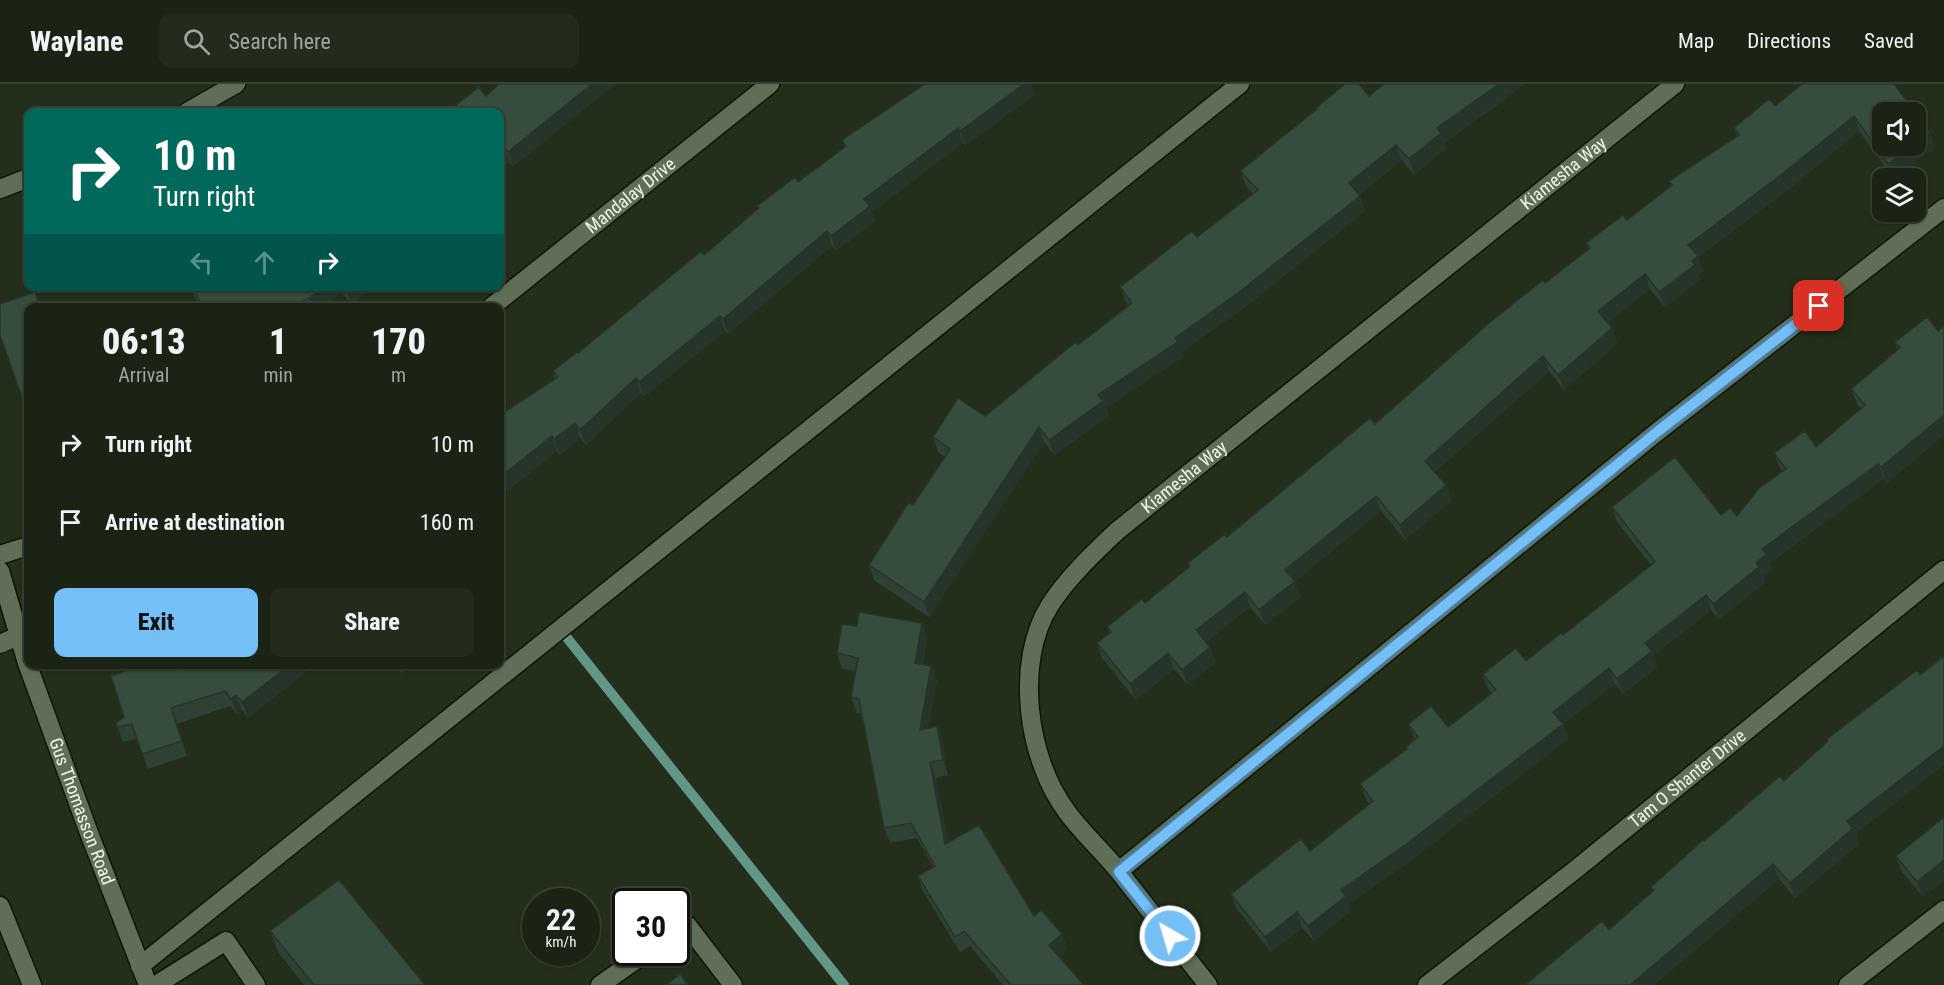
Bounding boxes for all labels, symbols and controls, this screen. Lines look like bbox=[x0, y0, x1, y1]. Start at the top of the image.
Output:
search box bbox=[159, 14, 579, 68]
text: Waylane bbox=[30, 25, 123, 58]
icon: search bbox=[180, 25, 213, 58]
text: Search here bbox=[228, 29, 331, 54]
text: Map bbox=[1678, 29, 1714, 53]
text: Directions bbox=[1747, 29, 1831, 53]
text: Saved bbox=[1864, 29, 1914, 53]
map controls bbox=[1872, 102, 1926, 222]
button: sound bbox=[1872, 102, 1926, 156]
text: 10 m bbox=[153, 131, 236, 180]
icon: right bbox=[54, 132, 132, 210]
street label: Kiamesha Way bbox=[1516, 132, 1611, 214]
street label: Mandalay Drive bbox=[581, 153, 679, 237]
button: layers bbox=[1872, 168, 1926, 222]
text: Turn right bbox=[153, 181, 255, 213]
icon: left bbox=[185, 246, 218, 279]
icon: ahead bbox=[248, 246, 281, 279]
icon: right bbox=[311, 246, 344, 279]
pin bbox=[1793, 280, 1844, 331]
icon: arrive bbox=[1802, 289, 1835, 322]
text: 06:13 bbox=[102, 321, 185, 363]
text: 1 bbox=[269, 321, 287, 363]
text: 170 bbox=[371, 321, 426, 363]
text: Arrival bbox=[118, 363, 169, 387]
text: min bbox=[264, 363, 293, 387]
text: m bbox=[391, 363, 406, 387]
icon: right bbox=[54, 428, 87, 461]
text: Turn right bbox=[105, 432, 192, 457]
text: 10 m bbox=[431, 432, 474, 457]
street label: Kiamesha Way bbox=[1137, 436, 1231, 517]
icon: arrive bbox=[54, 506, 87, 539]
text: Arrive at destination bbox=[105, 510, 285, 535]
text: 160 m bbox=[420, 510, 474, 535]
button: Exit bbox=[54, 588, 258, 657]
button: Share bbox=[270, 588, 474, 657]
street label: Tam O Shanter Drive bbox=[1624, 725, 1750, 832]
street label: Gus Thomasson Road bbox=[45, 735, 119, 888]
speed limit sign: 30 bbox=[612, 888, 690, 966]
text: 22 bbox=[546, 902, 576, 937]
position arrow bbox=[1138, 904, 1202, 968]
text: km/h bbox=[546, 933, 576, 951]

